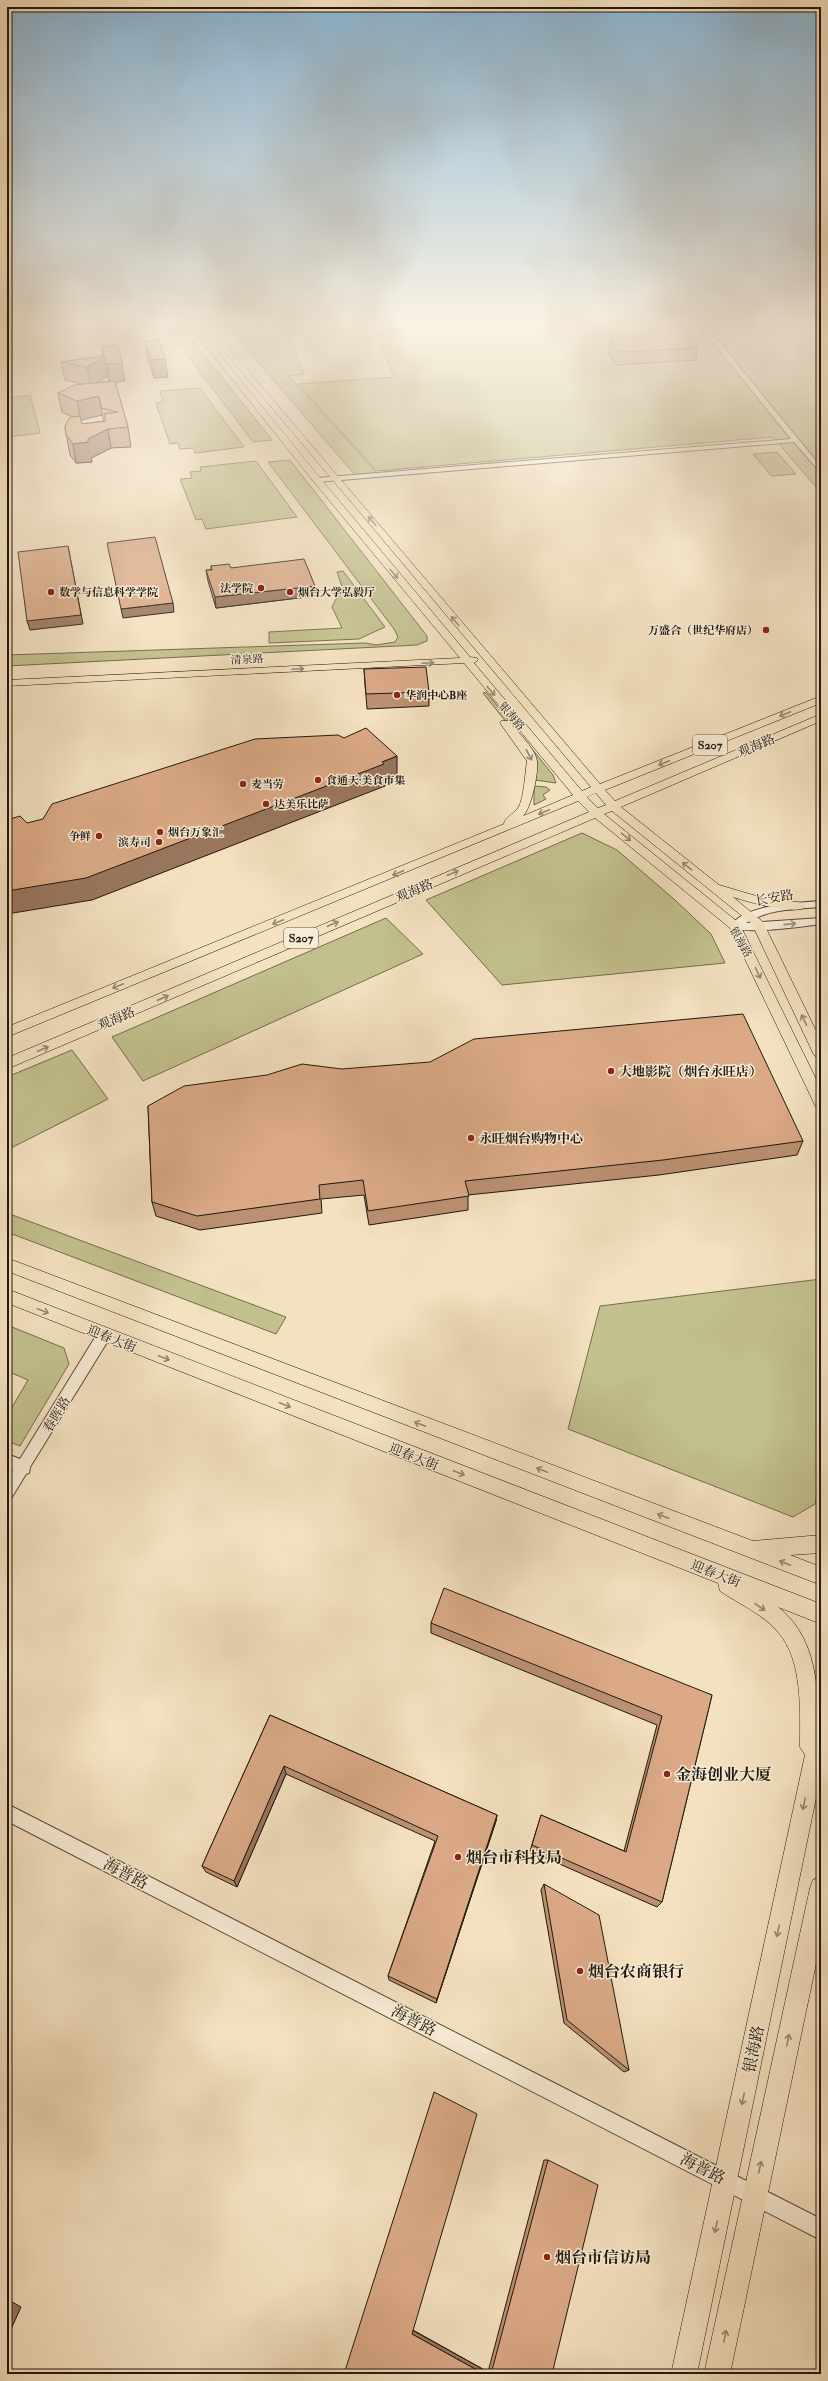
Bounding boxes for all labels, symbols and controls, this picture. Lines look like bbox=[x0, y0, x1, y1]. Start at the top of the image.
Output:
one-way arrow bbox=[367, 516, 376, 527]
one-way arrow bbox=[390, 568, 399, 579]
place label: 法学院 bbox=[220, 582, 254, 595]
marker: 法学院 bbox=[256, 583, 266, 593]
place label: 数学与信息科学学院 bbox=[59, 586, 159, 599]
place label: 烟台大学弘毅厅 bbox=[298, 586, 375, 599]
marker: 数学与信息科学学院 bbox=[46, 587, 56, 597]
marker: 烟台大学弘毅厅 bbox=[285, 587, 295, 597]
one-way arrow bbox=[451, 616, 460, 626]
place label: 万盛合（世纪华府店） bbox=[648, 624, 758, 637]
marker: 万盛合（世纪华府店） bbox=[761, 625, 771, 635]
street label: 清泉路 bbox=[230, 652, 264, 667]
one-way arrow bbox=[421, 659, 434, 666]
one-way arrow bbox=[291, 665, 304, 673]
one-way arrow bbox=[486, 686, 495, 696]
place label: 华润中心B座 bbox=[405, 689, 467, 702]
marker: 华润中心B座 bbox=[392, 690, 402, 700]
street label: 银海路 bbox=[496, 700, 527, 733]
one-way arrow bbox=[779, 711, 791, 718]
street label: 观海路 bbox=[735, 731, 777, 761]
road number: S207 bbox=[693, 735, 727, 755]
one-way arrow bbox=[525, 749, 533, 761]
one-way arrow bbox=[659, 760, 671, 767]
place label: 食通天·美食市集 bbox=[326, 774, 405, 787]
marker: 食通天·美食市集 bbox=[313, 775, 323, 785]
place label: 麦当劳 bbox=[251, 778, 284, 791]
marker: 麦当劳 bbox=[238, 779, 248, 789]
place label: 达美乐比萨 bbox=[274, 798, 329, 811]
marker: 达美乐比萨 bbox=[261, 799, 271, 809]
one-way arrow bbox=[538, 808, 550, 816]
place label: 烟台万象汇 bbox=[168, 826, 223, 839]
marker: 烟台万象汇 bbox=[155, 827, 165, 837]
place label: 争鲜 bbox=[69, 830, 91, 843]
marker: 争鲜 bbox=[94, 831, 104, 841]
one-way arrow bbox=[621, 833, 631, 842]
place label: 滨寿司 bbox=[118, 836, 151, 849]
marker: 滨寿司 bbox=[154, 837, 164, 847]
one-way arrow bbox=[682, 862, 693, 870]
one-way arrow bbox=[393, 869, 405, 877]
one-way arrow bbox=[446, 869, 458, 876]
street label: 观海路 bbox=[393, 876, 435, 906]
street label: 长安路 bbox=[754, 887, 795, 909]
one-way arrow bbox=[272, 918, 284, 926]
one-way arrow bbox=[327, 920, 339, 927]
one-way arrow bbox=[783, 920, 796, 928]
street label: 银海路 bbox=[727, 925, 754, 960]
road number: S207 bbox=[284, 928, 318, 948]
one-way arrow bbox=[755, 967, 762, 979]
one-way arrow bbox=[113, 983, 125, 990]
one-way arrow bbox=[156, 993, 168, 1001]
street label: 观海路 bbox=[95, 1004, 137, 1034]
one-way arrow bbox=[800, 1014, 807, 1026]
one-way arrow bbox=[37, 1044, 49, 1052]
place label: 大地影院（烟台永旺店） bbox=[619, 1064, 762, 1080]
marker: 大地影院（烟台永旺店） bbox=[606, 1066, 616, 1076]
place label: 永旺烟台购物中心 bbox=[479, 1131, 583, 1147]
marker: 永旺烟台购物中心 bbox=[466, 1133, 476, 1143]
one-way arrow bbox=[37, 1307, 49, 1315]
street label: 迎春大街 bbox=[84, 1322, 139, 1356]
one-way arrow bbox=[158, 1355, 170, 1363]
street label: 春晖路 bbox=[40, 1394, 74, 1435]
one-way arrow bbox=[279, 1402, 291, 1410]
one-way arrow bbox=[415, 1419, 427, 1427]
street label: 迎春大街 bbox=[386, 1440, 441, 1474]
one-way arrow bbox=[536, 1465, 548, 1473]
one-way arrow bbox=[452, 1469, 464, 1477]
one-way arrow bbox=[658, 1512, 670, 1520]
street label: 迎春大街 bbox=[688, 1557, 743, 1591]
one-way arrow bbox=[779, 1558, 791, 1566]
one-way arrow bbox=[754, 1603, 765, 1611]
place label: 金海创业大厦 bbox=[675, 1765, 771, 1785]
marker: 金海创业大厦 bbox=[662, 1769, 672, 1779]
one-way arrow bbox=[800, 1797, 808, 1810]
place label: 烟台市科技局 bbox=[466, 1848, 562, 1868]
marker: 烟台市科技局 bbox=[453, 1852, 463, 1862]
street label: 海普路 bbox=[100, 1854, 151, 1894]
one-way arrow bbox=[773, 1924, 781, 1937]
place label: 烟台农商银行 bbox=[588, 1962, 684, 1982]
marker: 烟台农商银行 bbox=[575, 1966, 585, 1976]
street label: 海普路 bbox=[388, 2001, 439, 2041]
street label: 银海路 bbox=[739, 2024, 769, 2075]
one-way arrow bbox=[784, 2034, 792, 2047]
one-way arrow bbox=[738, 2093, 746, 2106]
street label: 海普路 bbox=[677, 2149, 728, 2189]
one-way arrow bbox=[757, 2161, 765, 2174]
one-way arrow bbox=[711, 2220, 719, 2233]
place label: 烟台市信访局 bbox=[555, 2248, 651, 2268]
marker: 烟台市信访局 bbox=[542, 2252, 552, 2262]
one-way arrow bbox=[722, 2330, 730, 2343]

